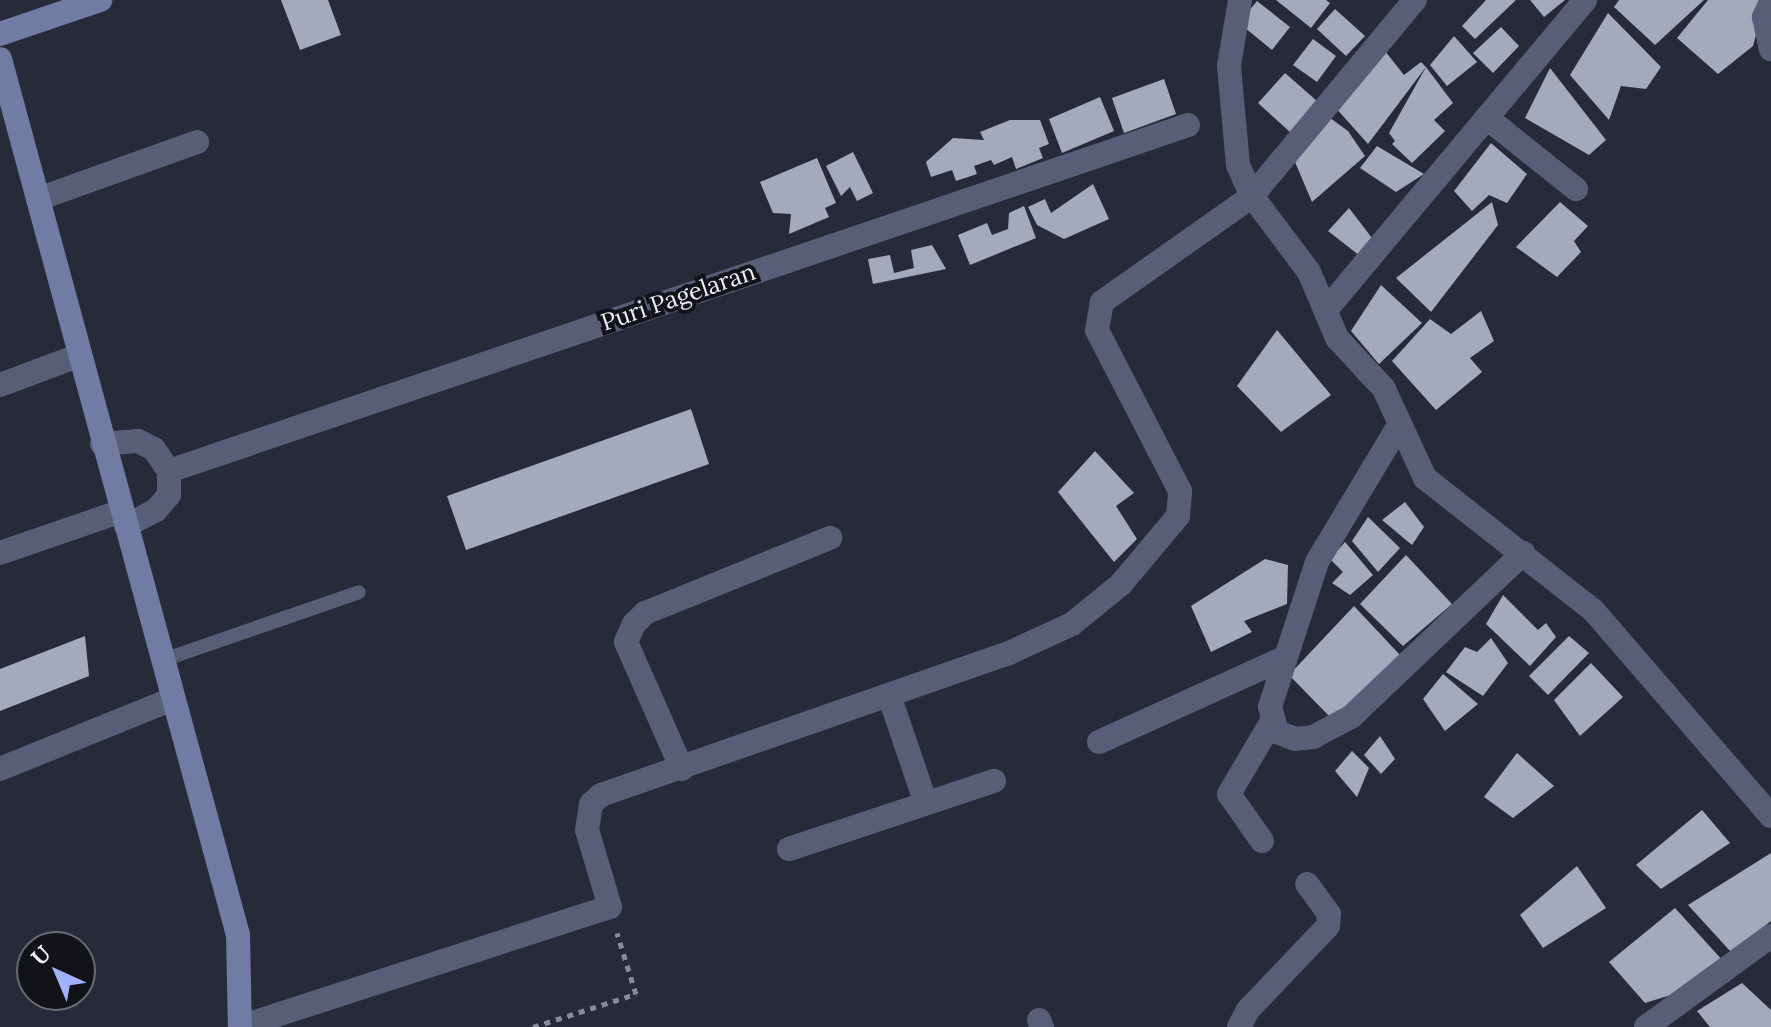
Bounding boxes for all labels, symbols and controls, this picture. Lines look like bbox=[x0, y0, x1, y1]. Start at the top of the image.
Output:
street label: Puri Pagelaran bbox=[597, 257, 759, 337]
north arrow bbox=[16, 931, 96, 1011]
text: U bbox=[25, 939, 56, 971]

